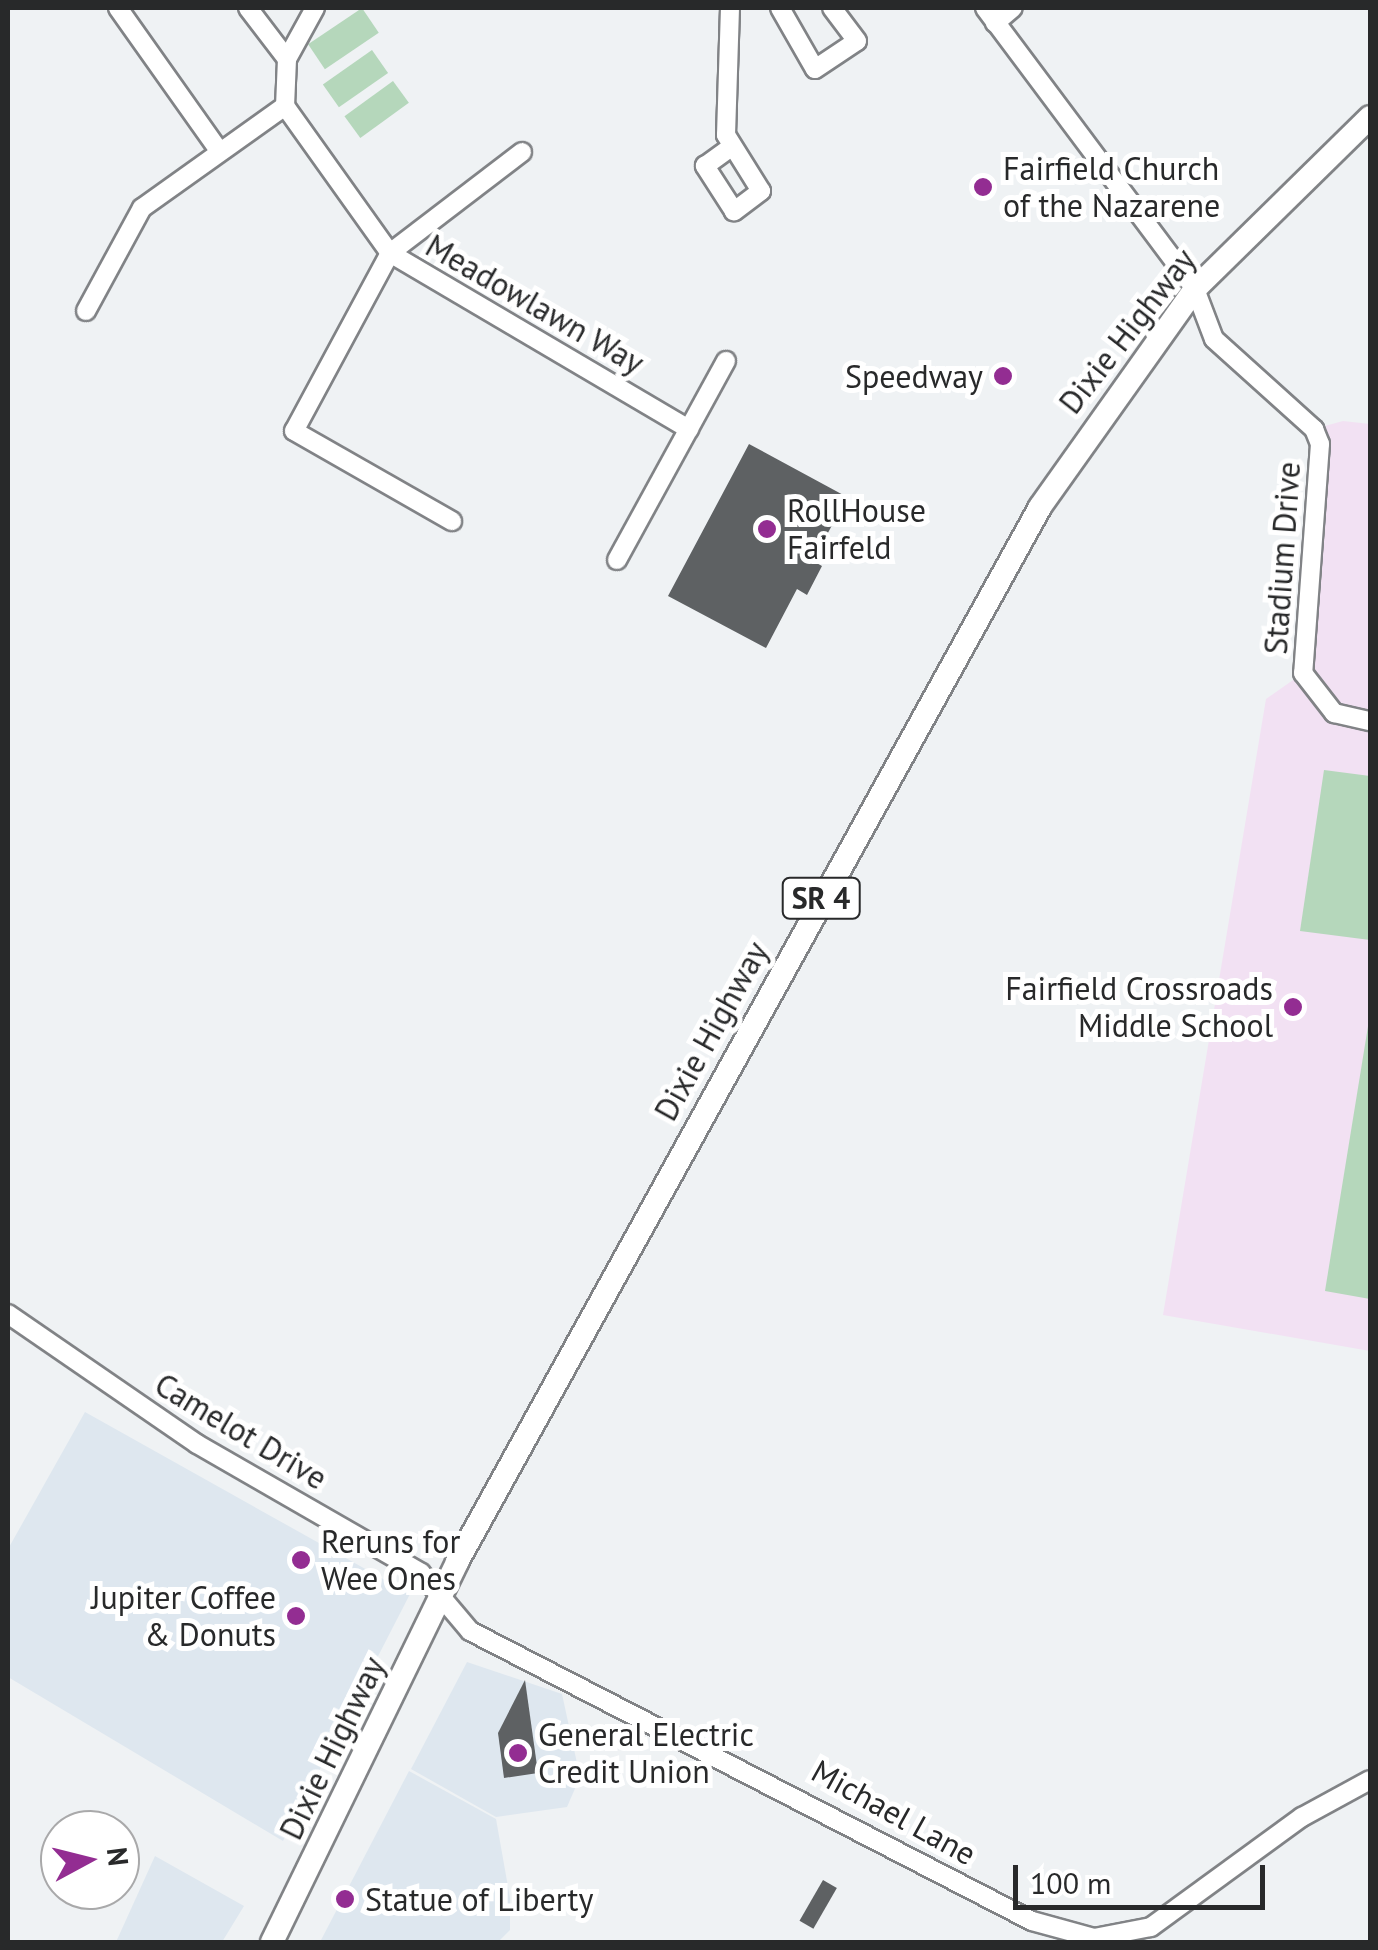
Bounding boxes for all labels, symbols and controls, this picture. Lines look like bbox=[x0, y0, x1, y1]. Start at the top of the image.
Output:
place label: Fairfield Church of the Nazarene bbox=[1003, 150, 1220, 225]
marker: Fairfield Church of the Nazarene bbox=[972, 176, 994, 198]
street label: Meadowlawn Way bbox=[419, 226, 651, 382]
street label: Dixie Highway bbox=[1051, 241, 1203, 421]
place label: Speedway bbox=[845, 357, 983, 395]
marker: Speedway bbox=[992, 365, 1014, 387]
street label: Stadium Drive bbox=[1256, 460, 1308, 656]
place label: RollHouse Fairfeld bbox=[787, 492, 926, 567]
marker: RollHouse Fairfeld bbox=[756, 518, 778, 540]
road number: SR 4 bbox=[781, 873, 861, 923]
street label: Dixie Highway bbox=[646, 935, 776, 1127]
place label: Fairfield Crossroads Middle School bbox=[1005, 970, 1273, 1045]
marker: Fairfield Crossroads Middle School bbox=[1282, 996, 1304, 1018]
street label: Camelot Drive bbox=[148, 1365, 334, 1497]
place label: Reruns for Wee Ones bbox=[321, 1523, 460, 1598]
marker: Reruns for Wee Ones bbox=[290, 1549, 312, 1571]
place label: Jupiter Coffee & Donuts bbox=[91, 1579, 276, 1654]
marker: Jupiter Coffee & Donuts bbox=[285, 1605, 307, 1627]
street label: Dixie Highway bbox=[271, 1650, 393, 1846]
place label: General Electric Credit Union bbox=[538, 1716, 754, 1791]
marker: General Electric Credit Union bbox=[507, 1742, 529, 1764]
street label: Michael Lane bbox=[805, 1751, 983, 1873]
north arrow bbox=[40, 1810, 140, 1910]
text: N bbox=[99, 1845, 138, 1868]
scale bar bbox=[1018, 1845, 1270, 1907]
text: 100 m bbox=[1030, 1863, 1111, 1902]
place label: Statue of Liberty bbox=[365, 1880, 593, 1918]
marker: Statue of Liberty bbox=[334, 1888, 356, 1910]

